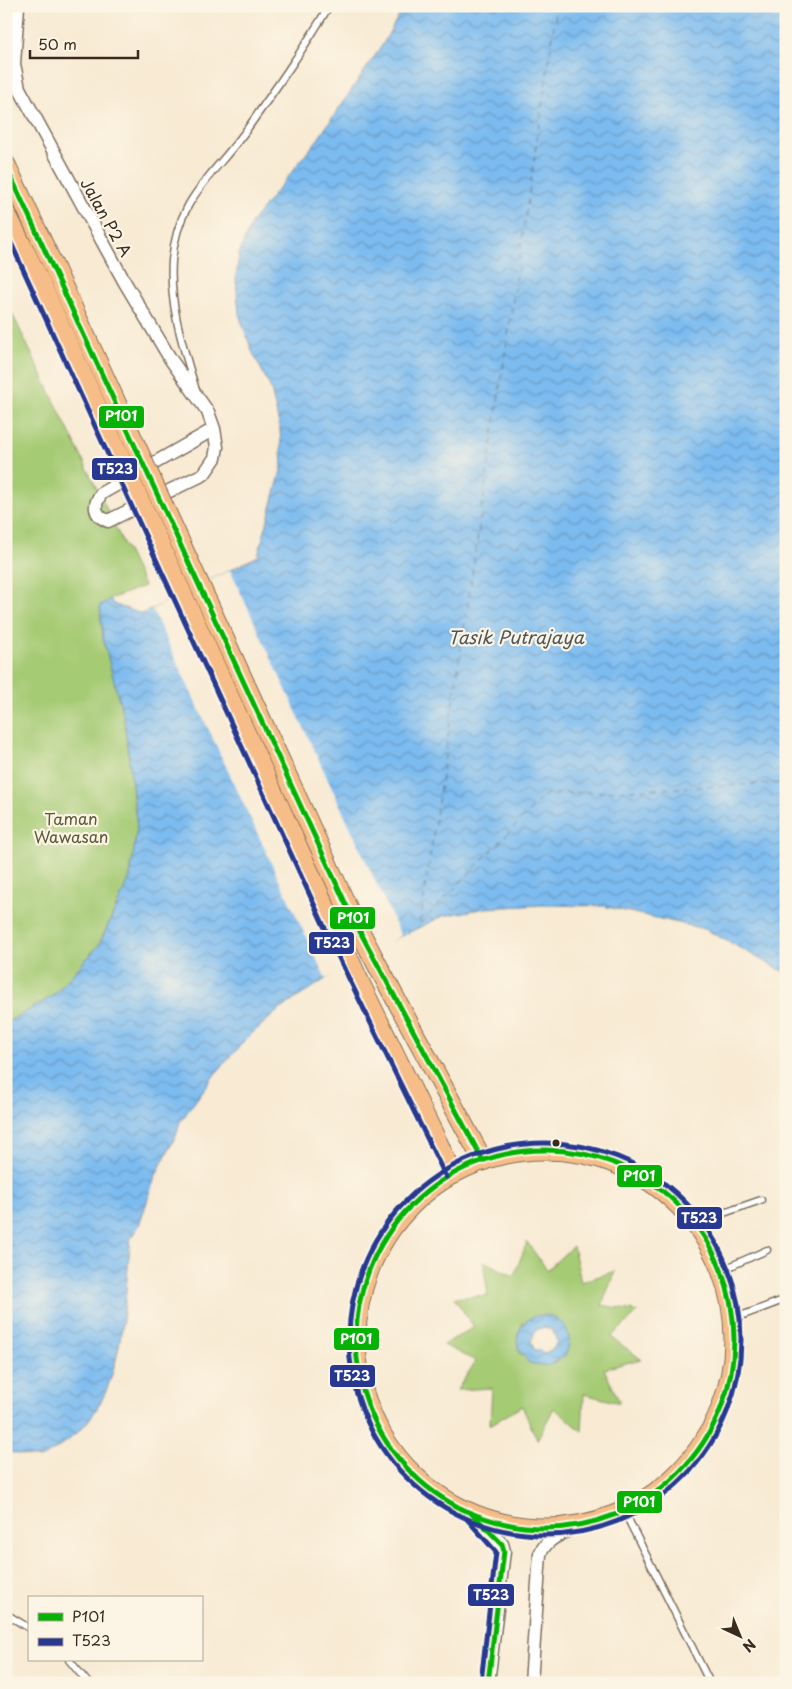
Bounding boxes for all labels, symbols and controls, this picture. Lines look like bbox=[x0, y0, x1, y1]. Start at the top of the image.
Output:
scale bar bbox=[30, 28, 138, 60]
text: 50 m bbox=[38, 32, 77, 55]
street label: Jalan P2 A bbox=[75, 173, 139, 261]
line badge: P101 bbox=[98, 405, 145, 429]
text: P101 bbox=[105, 405, 137, 426]
line badge: T523 bbox=[91, 457, 138, 481]
text: T523 bbox=[97, 458, 133, 479]
water label: Tasik Putrajaya bbox=[448, 623, 585, 650]
park label: Taman Wawasan bbox=[34, 806, 108, 848]
line badge: P101 bbox=[329, 906, 376, 930]
text: P101 bbox=[337, 907, 369, 928]
line badge: T523 bbox=[308, 931, 355, 955]
text: T523 bbox=[314, 932, 350, 953]
unlabelled marker bbox=[551, 1138, 561, 1148]
line badge: P101 bbox=[616, 1164, 663, 1188]
text: P101 bbox=[623, 1165, 655, 1186]
line badge: T523 bbox=[676, 1206, 723, 1230]
text: T523 bbox=[681, 1207, 717, 1228]
line badge: P101 bbox=[333, 1327, 380, 1351]
text: P101 bbox=[340, 1328, 372, 1349]
line badge: T523 bbox=[329, 1364, 376, 1388]
text: T523 bbox=[334, 1365, 370, 1386]
line badge: P101 bbox=[616, 1490, 663, 1514]
text: P101 bbox=[623, 1491, 655, 1512]
line badge: T523 bbox=[467, 1583, 515, 1607]
text: T523 bbox=[473, 1584, 509, 1605]
legend bbox=[28, 1596, 202, 1662]
text: P101 bbox=[72, 1604, 105, 1627]
north arrow bbox=[714, 1612, 764, 1662]
text: T523 bbox=[72, 1628, 111, 1651]
text: N bbox=[738, 1634, 761, 1657]

